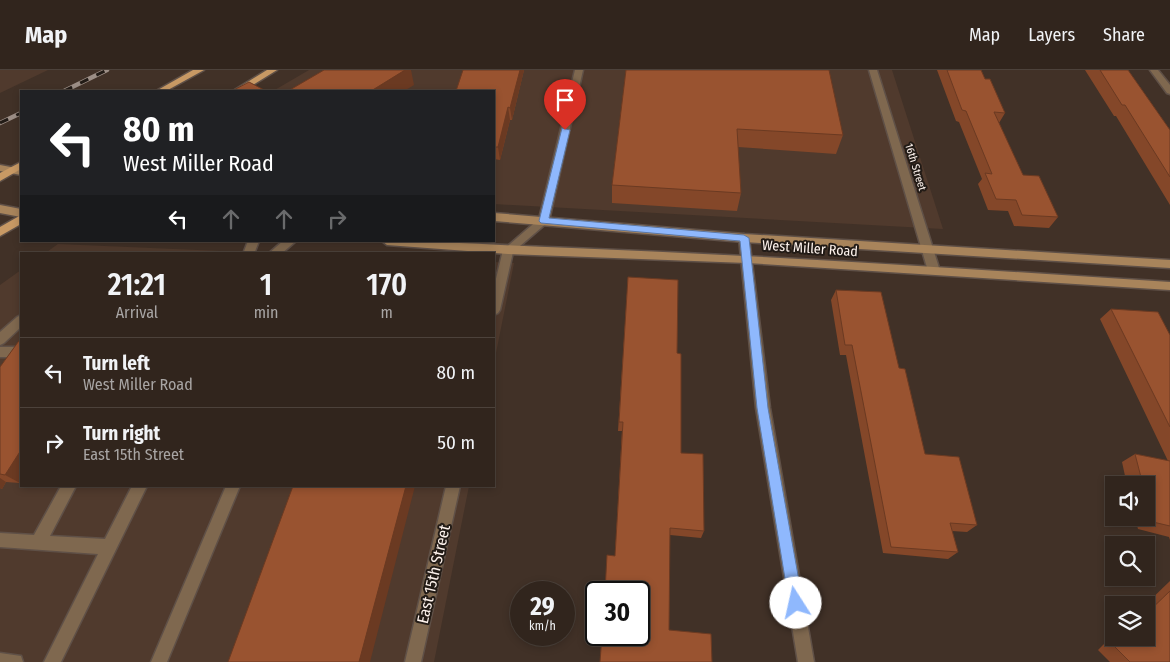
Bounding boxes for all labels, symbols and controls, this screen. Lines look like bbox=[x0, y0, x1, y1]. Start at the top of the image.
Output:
text: Map bbox=[25, 21, 67, 49]
text: Map bbox=[969, 24, 1000, 46]
text: Layers bbox=[1028, 24, 1075, 46]
text: Share bbox=[1103, 24, 1145, 46]
pin bbox=[544, 79, 586, 130]
icon: arrive bbox=[551, 86, 579, 114]
text: 80 m bbox=[123, 108, 195, 150]
icon: left bbox=[40, 110, 105, 175]
street label: 16th Street bbox=[902, 142, 929, 193]
text: West Miller Road bbox=[123, 150, 274, 177]
icon: left bbox=[164, 205, 192, 233]
icon: ahead bbox=[217, 205, 245, 233]
icon: ahead bbox=[270, 205, 298, 233]
icon: right bbox=[323, 205, 351, 233]
street label: West Miller Road bbox=[761, 237, 858, 260]
text: 21:21 bbox=[108, 267, 166, 303]
text: 1 bbox=[260, 267, 272, 303]
text: 170 bbox=[366, 267, 407, 303]
text: Arrival bbox=[116, 303, 158, 322]
text: min bbox=[254, 303, 278, 322]
text: m bbox=[381, 303, 393, 322]
text: Turn left bbox=[83, 352, 150, 375]
icon: left bbox=[40, 359, 68, 387]
text: 80 m bbox=[437, 361, 475, 384]
text: West Miller Road bbox=[83, 375, 193, 394]
text: Turn right bbox=[83, 422, 160, 445]
icon: right bbox=[40, 429, 68, 457]
text: 50 m bbox=[437, 431, 475, 454]
text: East 15th Street bbox=[83, 445, 184, 464]
map controls bbox=[1105, 476, 1155, 646]
button: sound bbox=[1105, 476, 1155, 526]
street label: East 15th Street bbox=[413, 522, 454, 626]
button: search bbox=[1105, 536, 1155, 586]
position arrow bbox=[769, 576, 821, 628]
speed limit sign: 30 bbox=[585, 581, 650, 646]
text: 29 bbox=[530, 592, 555, 622]
button: layers bbox=[1105, 596, 1155, 646]
text: km/h bbox=[529, 619, 556, 633]

